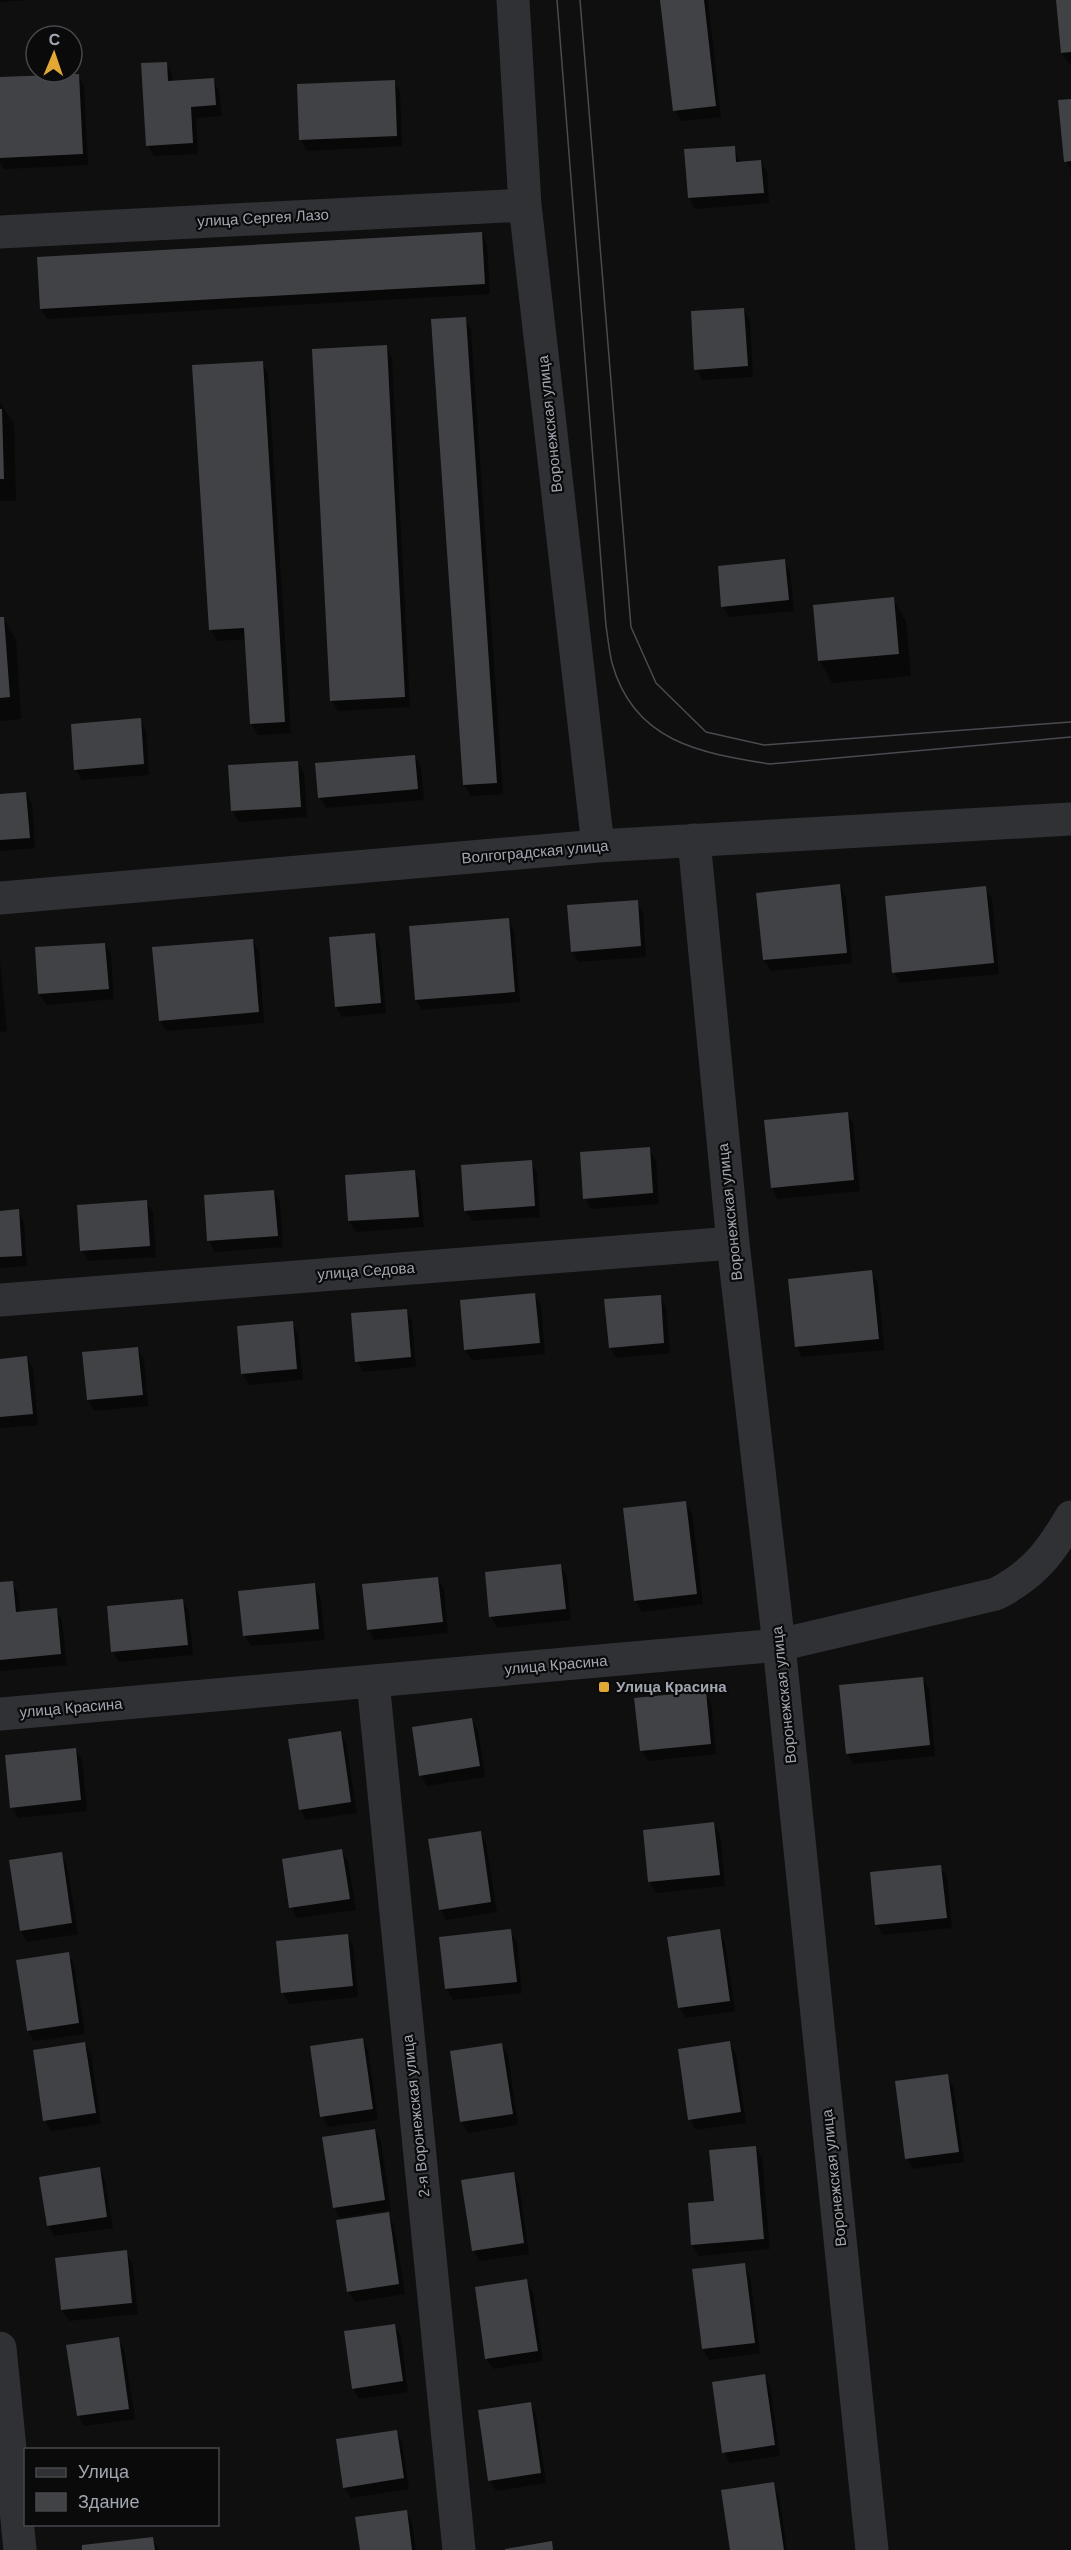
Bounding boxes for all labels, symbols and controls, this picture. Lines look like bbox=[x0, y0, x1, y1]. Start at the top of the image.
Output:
north arrow bbox=[24, 24, 84, 84]
text: С bbox=[48, 31, 61, 48]
street label: улица Сергея Лазо bbox=[197, 206, 329, 229]
street label: Воронежская улица bbox=[534, 354, 565, 493]
street label: Волгоградская улица bbox=[461, 837, 610, 866]
street label: Воронежская улица bbox=[714, 1142, 745, 1281]
street label: улица Седова bbox=[317, 1259, 416, 1282]
street label: Воронежская улица bbox=[768, 1625, 799, 1764]
street label: улица Красина bbox=[504, 1651, 609, 1677]
place label: Улица Красина bbox=[616, 1678, 727, 1695]
marker: Улица Красина bbox=[597, 1680, 611, 1694]
street label: улица Красина bbox=[19, 1694, 124, 1720]
street label: 2-я Воронежская улица bbox=[398, 2033, 432, 2198]
street label: Воронежская улица bbox=[818, 2108, 849, 2247]
legend bbox=[24, 2448, 219, 2526]
text: Улица bbox=[78, 2462, 130, 2482]
text: Здание bbox=[78, 2492, 139, 2512]

